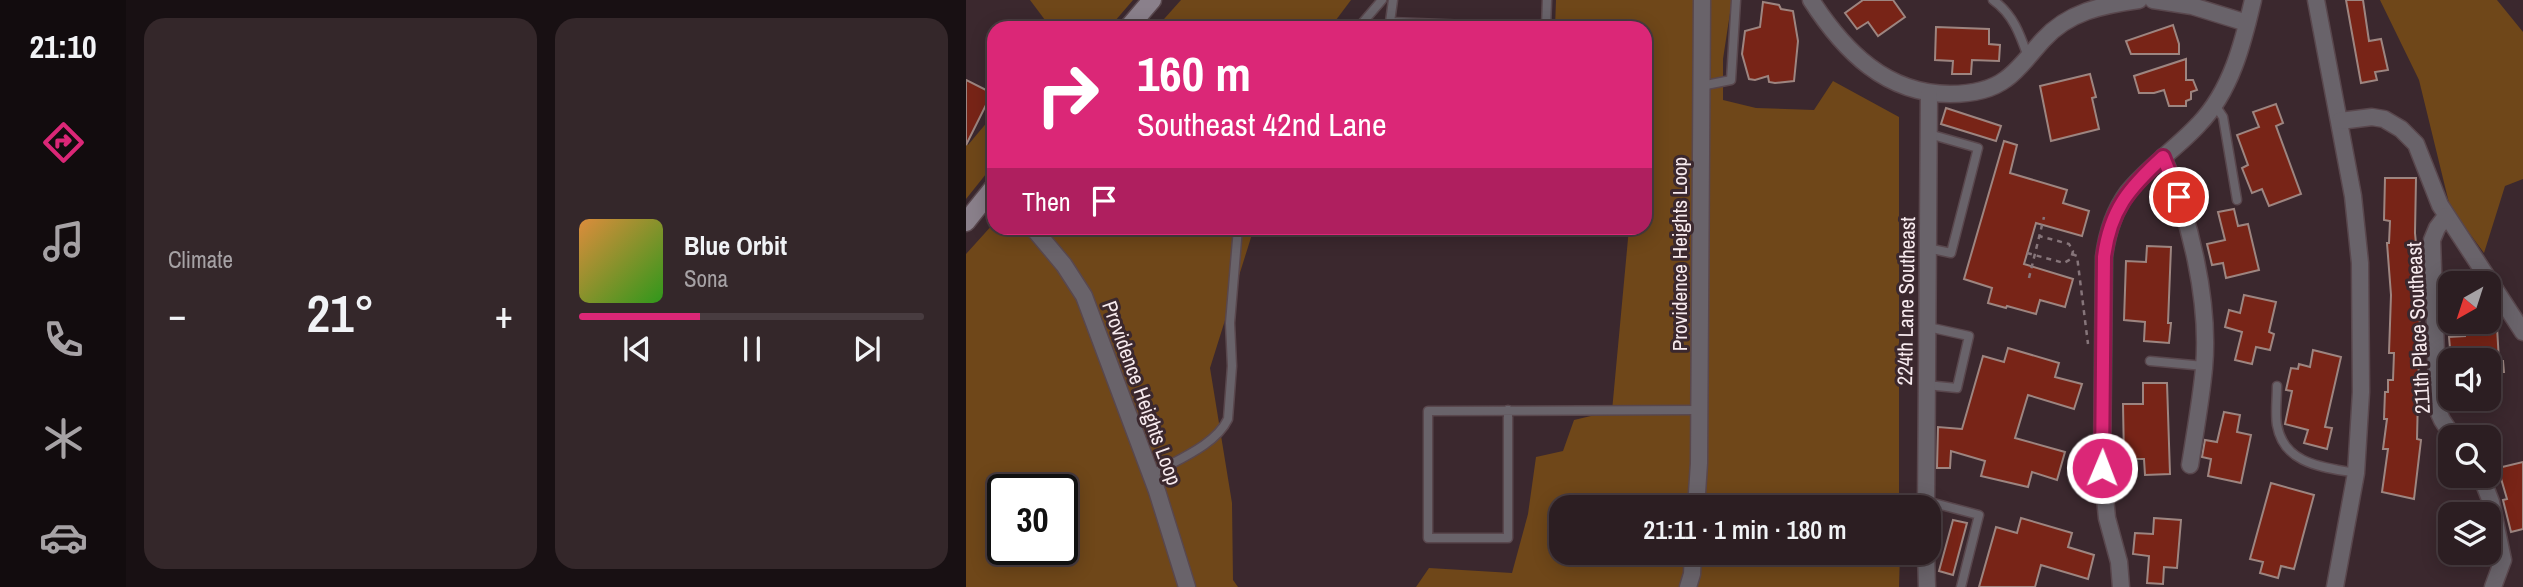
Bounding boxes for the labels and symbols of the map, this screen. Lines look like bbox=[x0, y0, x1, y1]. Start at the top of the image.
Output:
street label: Providence Heights Loop bbox=[1665, 157, 1694, 351]
pin bbox=[2149, 167, 2209, 227]
street label: 224th Lane Southeast bbox=[1890, 216, 1922, 386]
street label: 211th Place Southeast bbox=[2399, 241, 2437, 415]
north arrow bbox=[2438, 271, 2501, 334]
street label: Providence Heights Loop bbox=[1095, 297, 1189, 489]
position arrow bbox=[2065, 431, 2139, 505]
speed limit sign: 30 bbox=[987, 474, 1078, 565]

